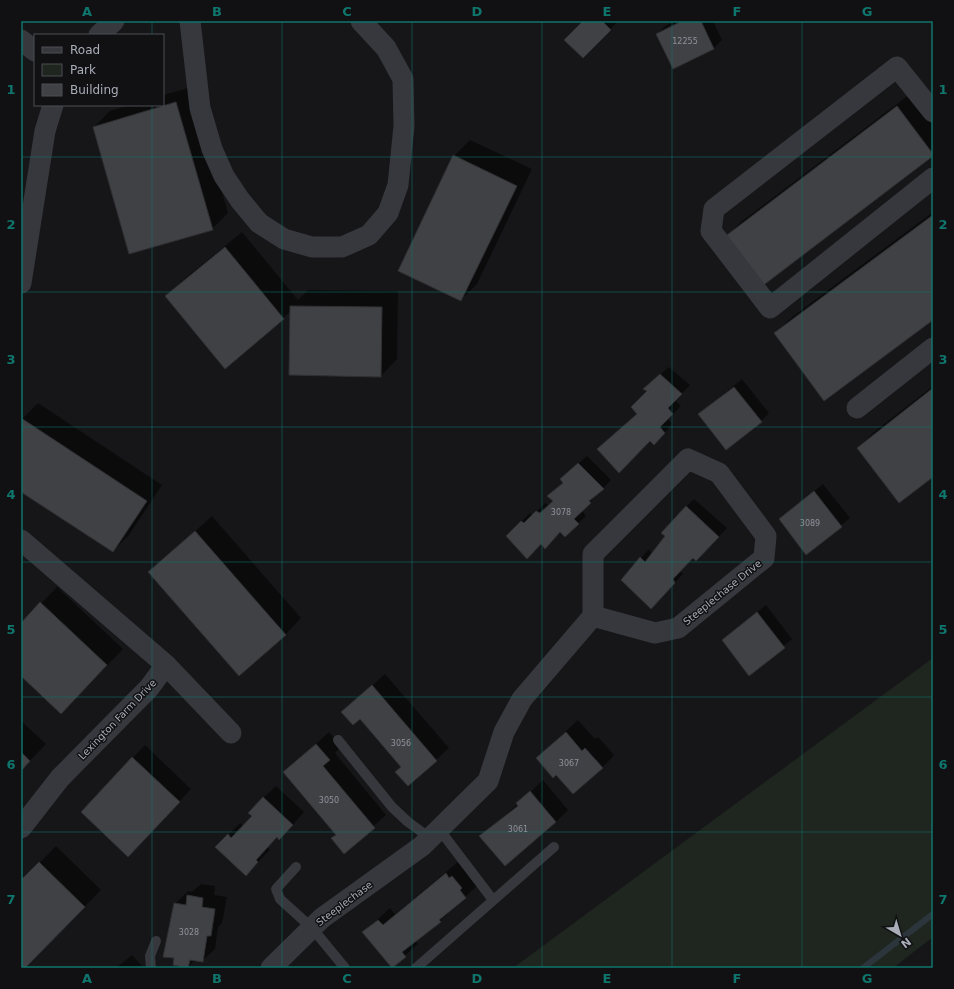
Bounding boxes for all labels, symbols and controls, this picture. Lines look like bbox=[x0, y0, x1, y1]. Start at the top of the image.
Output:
text: A bbox=[82, 4, 92, 19]
text: B bbox=[212, 4, 222, 19]
text: C bbox=[342, 4, 352, 19]
text: D bbox=[472, 4, 483, 19]
text: E bbox=[603, 4, 611, 19]
text: F bbox=[733, 4, 741, 19]
text: G bbox=[862, 4, 872, 19]
legend bbox=[34, 34, 164, 106]
house number: 12255 bbox=[672, 37, 698, 46]
text: Road bbox=[70, 43, 100, 57]
text: Park bbox=[70, 63, 96, 77]
text: 1 bbox=[6, 82, 16, 97]
text: 1 bbox=[938, 82, 948, 97]
text: Building bbox=[70, 83, 119, 97]
text: 2 bbox=[6, 217, 16, 232]
text: 2 bbox=[938, 217, 948, 232]
text: 3 bbox=[6, 352, 16, 367]
text: 3 bbox=[938, 352, 948, 367]
text: 4 bbox=[6, 487, 16, 502]
text: 4 bbox=[938, 487, 948, 502]
house number: 3078 bbox=[551, 508, 571, 517]
house number: 3089 bbox=[800, 519, 820, 528]
street label: Steeplechase Drive bbox=[681, 558, 763, 627]
text: 5 bbox=[6, 622, 16, 637]
text: 5 bbox=[938, 622, 948, 637]
street label: Lexington Farm Drive bbox=[76, 677, 158, 762]
house number: 3056 bbox=[391, 739, 411, 748]
text: 6 bbox=[6, 757, 16, 772]
text: 6 bbox=[938, 757, 948, 772]
house number: 3067 bbox=[559, 759, 579, 768]
house number: 3050 bbox=[319, 796, 339, 805]
house number: 3061 bbox=[508, 825, 528, 834]
street label: Steeplechase bbox=[314, 879, 374, 928]
text: 7 bbox=[6, 892, 16, 907]
text: 7 bbox=[938, 892, 948, 907]
north arrow bbox=[880, 915, 920, 955]
house number: 3028 bbox=[179, 928, 199, 937]
text: N bbox=[898, 935, 913, 950]
text: A bbox=[82, 971, 92, 986]
text: B bbox=[212, 971, 222, 986]
text: C bbox=[342, 971, 352, 986]
text: D bbox=[472, 971, 483, 986]
text: E bbox=[603, 971, 611, 986]
text: F bbox=[733, 971, 741, 986]
text: G bbox=[862, 971, 872, 986]

